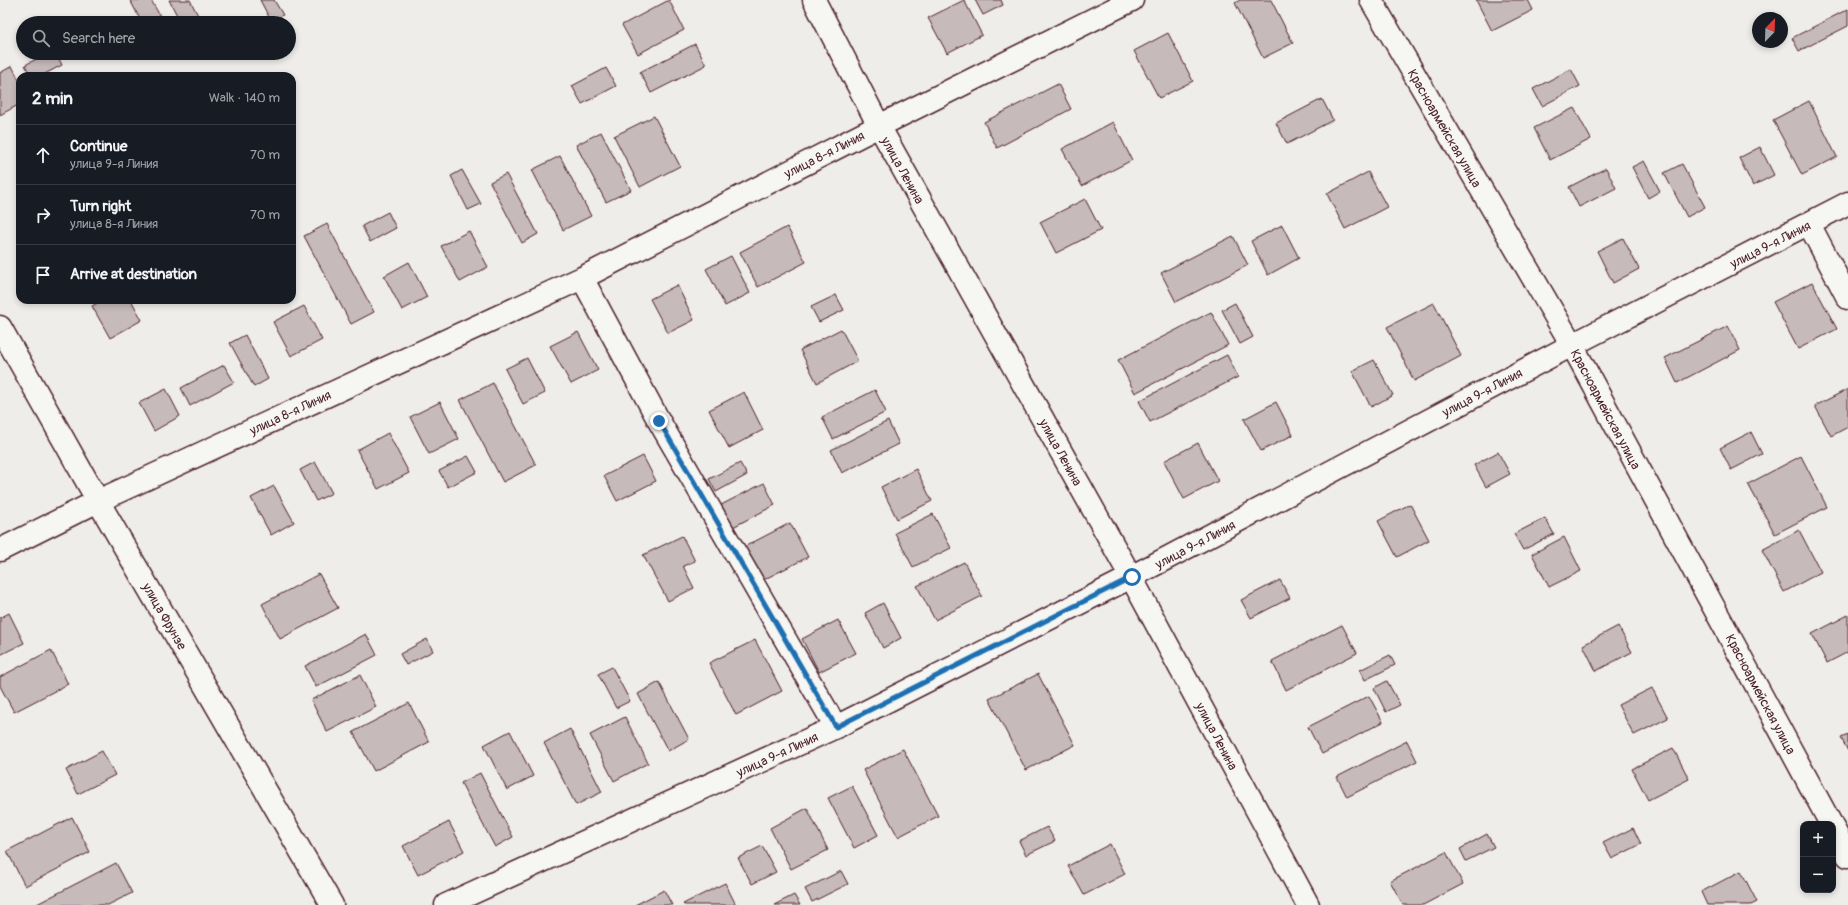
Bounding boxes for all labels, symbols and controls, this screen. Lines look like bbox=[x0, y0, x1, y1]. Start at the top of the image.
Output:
north arrow bbox=[1752, 12, 1788, 48]
search box bbox=[16, 16, 296, 60]
icon: search bbox=[30, 27, 52, 49]
text: Search here bbox=[62, 29, 135, 48]
street label: Красноармейская улица bbox=[1404, 67, 1485, 190]
text: 2 min bbox=[32, 88, 73, 109]
text: Walk · 140 m bbox=[209, 90, 280, 106]
street label: улица 8-я Линия bbox=[781, 128, 867, 182]
street label: улица Ленина bbox=[877, 133, 927, 207]
text: Continue bbox=[70, 137, 128, 156]
icon: ahead bbox=[32, 144, 54, 166]
text: 70 m bbox=[250, 147, 280, 163]
text: улица 9-я Линия bbox=[70, 156, 158, 172]
text: Turn right bbox=[70, 197, 131, 216]
icon: right bbox=[32, 204, 54, 226]
text: 70 m bbox=[250, 207, 280, 223]
text: улица 8-я Линия bbox=[70, 216, 158, 232]
street label: улица 9-я Линия bbox=[1727, 218, 1813, 273]
icon: arrive bbox=[32, 264, 54, 286]
text: Arrive at destination bbox=[70, 265, 197, 284]
street label: Красноармейская улица bbox=[1567, 347, 1644, 472]
street label: улица 9-я Линия bbox=[1439, 365, 1525, 421]
street label: улица 8-я Линия bbox=[246, 387, 334, 439]
route end bbox=[650, 412, 668, 430]
street label: улица Ленина bbox=[1035, 415, 1085, 489]
street label: улица 9-я Линия bbox=[1152, 517, 1238, 573]
route start bbox=[1123, 568, 1141, 586]
street label: улица Фрунзе bbox=[138, 579, 190, 653]
street label: Красноармейская улица bbox=[1722, 632, 1799, 757]
street label: улица Ленина bbox=[1191, 699, 1241, 773]
street label: улица 9-я Линия bbox=[733, 729, 821, 781]
map controls bbox=[1800, 821, 1836, 893]
button: + bbox=[1800, 821, 1836, 857]
button: − bbox=[1800, 857, 1836, 893]

